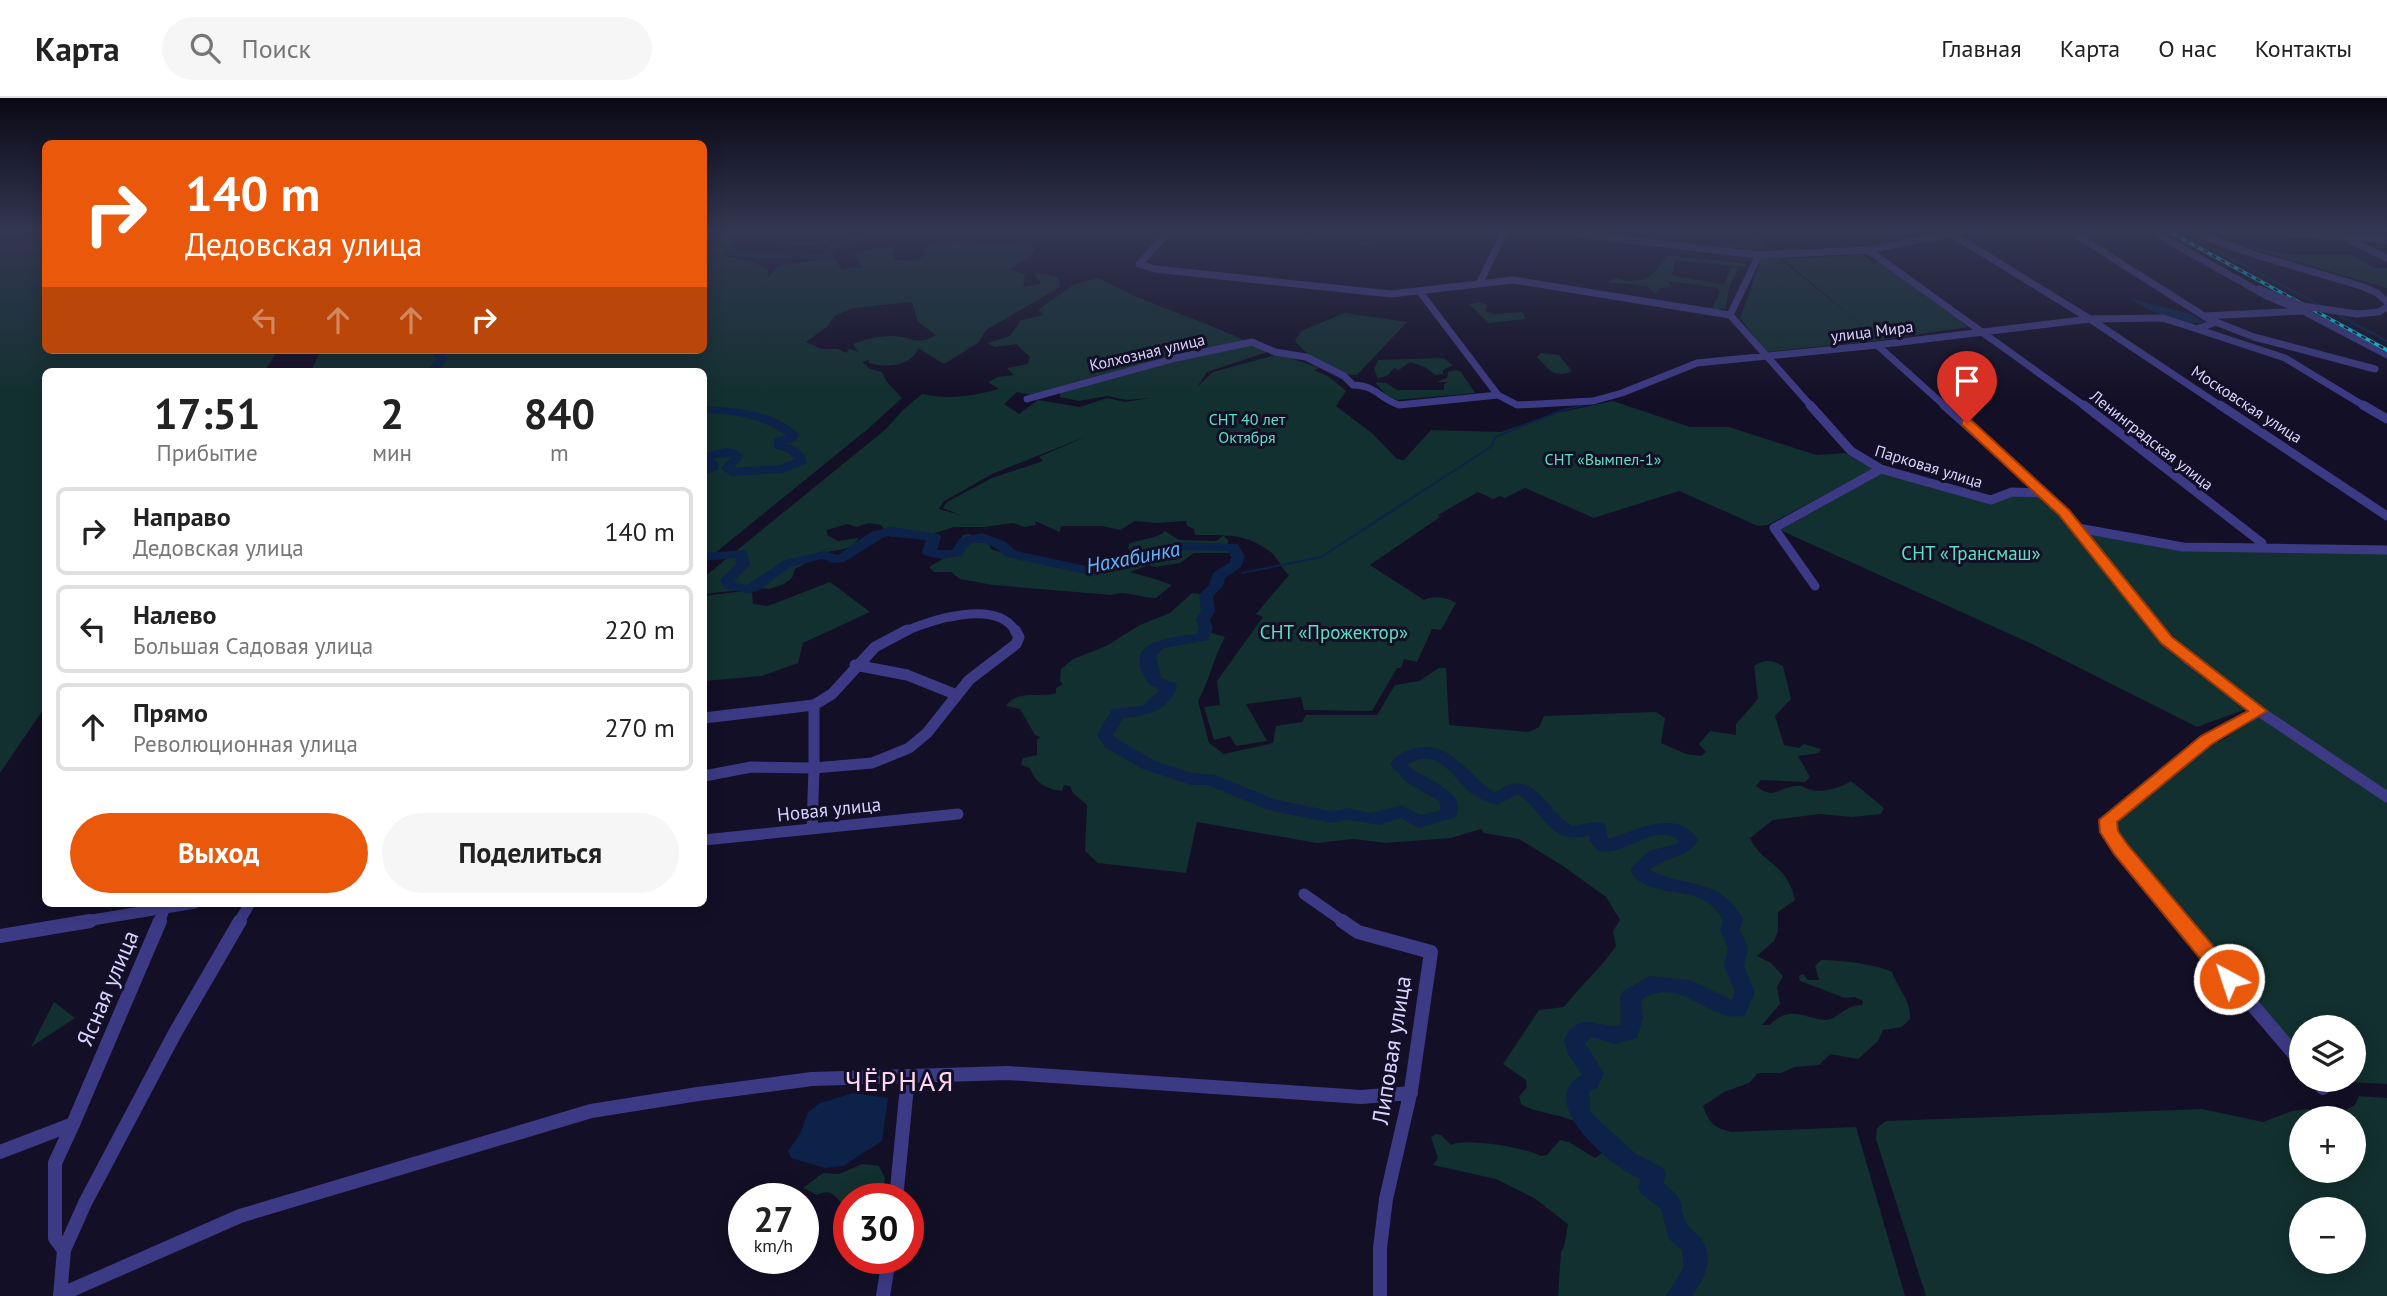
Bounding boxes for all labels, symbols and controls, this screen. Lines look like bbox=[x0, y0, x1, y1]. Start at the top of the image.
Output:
search box bbox=[162, 17, 652, 80]
text: Карта bbox=[35, 27, 120, 70]
icon: search bbox=[186, 29, 224, 67]
text: Поиск bbox=[242, 32, 311, 65]
text: Главная bbox=[1941, 33, 2022, 64]
text: Карта bbox=[2060, 33, 2120, 64]
text: О нас bbox=[2158, 33, 2217, 64]
text: Контакты bbox=[2255, 33, 2352, 64]
text: 140 m bbox=[185, 161, 320, 225]
icon: right bbox=[70, 168, 161, 259]
text: Дедовская улица bbox=[185, 223, 422, 265]
icon: left bbox=[246, 301, 284, 339]
icon: ahead bbox=[319, 301, 357, 339]
icon: ahead bbox=[392, 301, 430, 339]
icon: right bbox=[465, 301, 503, 339]
street label: улица Мира bbox=[1830, 316, 1914, 346]
street label: Колхозная улица bbox=[1087, 329, 1207, 375]
pin bbox=[1937, 351, 1997, 423]
street label: Московская улица bbox=[2188, 361, 2306, 447]
icon: arrive bbox=[1948, 362, 1986, 400]
street label: Ленинградская улица bbox=[2086, 385, 2218, 494]
text: 17:51 bbox=[154, 386, 260, 441]
text: 2 bbox=[380, 386, 404, 441]
text: 840 bbox=[524, 386, 595, 441]
park label: СНТ 40 лет Октября bbox=[1209, 409, 1286, 447]
text: Прибытие bbox=[157, 438, 258, 467]
text: мин bbox=[372, 438, 412, 467]
text: m bbox=[550, 438, 569, 467]
street label: Парковая улица bbox=[1873, 440, 1985, 492]
park label: СНТ «Вымпел-1» bbox=[1545, 449, 1662, 469]
text: Направо bbox=[133, 500, 231, 533]
icon: right bbox=[74, 512, 112, 550]
text: 140 m bbox=[604, 515, 675, 548]
text: Дедовская улица bbox=[133, 533, 304, 562]
water label: Нахабинка bbox=[1084, 535, 1183, 579]
park label: СНТ «Трансмаш» bbox=[1901, 541, 2041, 565]
text: Налево bbox=[133, 598, 217, 631]
icon: left bbox=[74, 610, 112, 648]
text: 220 m bbox=[604, 613, 675, 646]
park label: СНТ «Прожектор» bbox=[1260, 620, 1408, 644]
text: Большая Садовая улица bbox=[133, 631, 373, 660]
text: Прямо bbox=[133, 696, 208, 729]
icon: ahead bbox=[74, 708, 112, 746]
text: 270 m bbox=[604, 711, 675, 744]
text: Революционная улица bbox=[133, 729, 358, 758]
street label: Новая улица bbox=[776, 792, 882, 826]
button: Выход bbox=[70, 813, 368, 893]
button: Поделиться bbox=[382, 813, 679, 893]
street label: Ясная улица bbox=[70, 926, 144, 1050]
position arrow bbox=[2192, 942, 2266, 1016]
street label: Липовая улица bbox=[1365, 974, 1417, 1127]
map controls bbox=[2289, 1015, 2366, 1274]
button: layers bbox=[2289, 1015, 2366, 1092]
district label: ЧЁРНАЯ bbox=[845, 1062, 955, 1099]
button: + bbox=[2289, 1106, 2366, 1183]
speed limit sign: 30 bbox=[833, 1183, 924, 1274]
text: 27 bbox=[754, 1196, 793, 1242]
button: − bbox=[2289, 1197, 2366, 1274]
text: km/h bbox=[754, 1234, 793, 1257]

